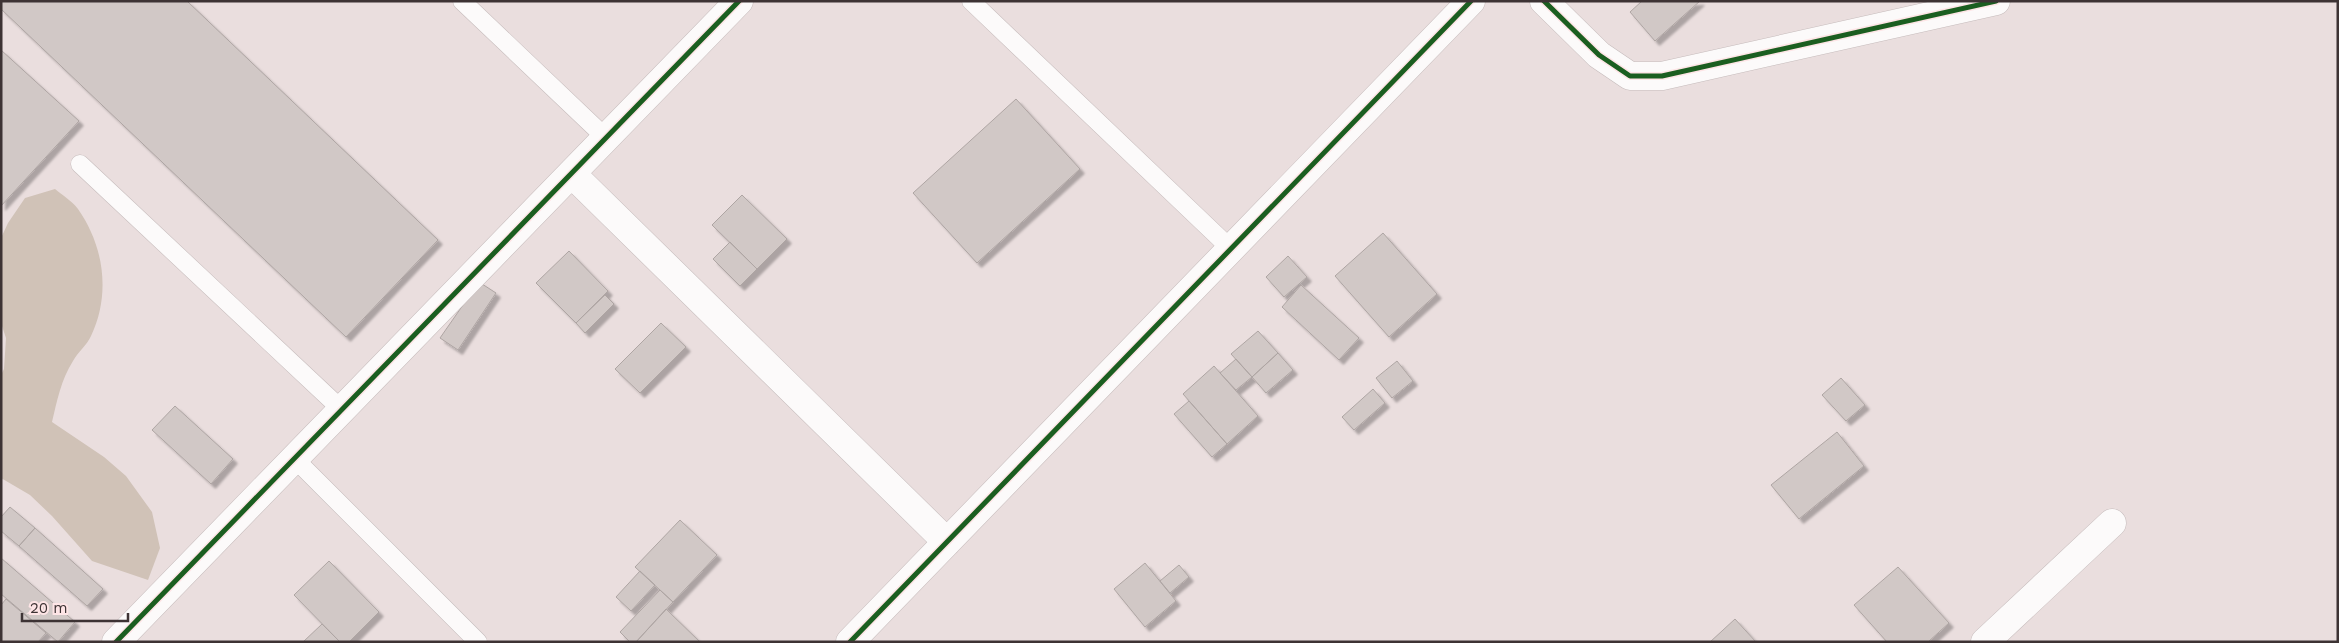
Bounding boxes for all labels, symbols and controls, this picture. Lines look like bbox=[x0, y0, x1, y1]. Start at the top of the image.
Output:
scale bar bbox=[22, 590, 129, 622]
text: 20 m bbox=[30, 599, 68, 617]

